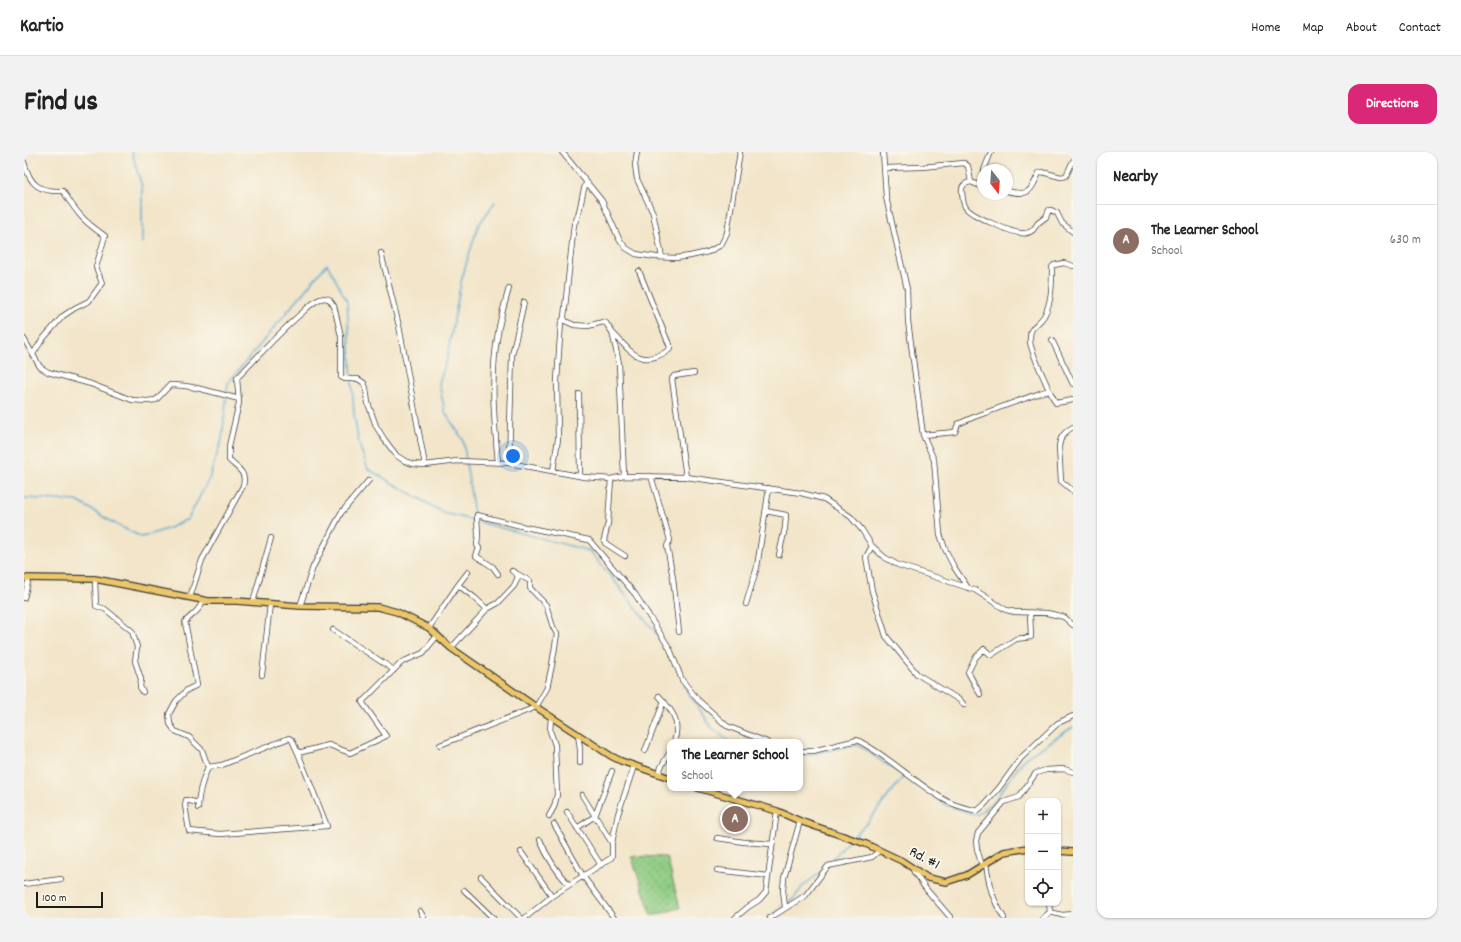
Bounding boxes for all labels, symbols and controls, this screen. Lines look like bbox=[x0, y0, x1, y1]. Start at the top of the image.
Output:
text: Kartio bbox=[20, 14, 64, 41]
text: Home bbox=[1251, 18, 1280, 38]
text: Map bbox=[1302, 18, 1324, 38]
text: About bbox=[1346, 18, 1377, 38]
text: Contact bbox=[1399, 18, 1441, 38]
text: Find us bbox=[24, 84, 98, 124]
button: Directions bbox=[1348, 84, 1437, 124]
north arrow bbox=[977, 164, 1013, 200]
text: Nearby bbox=[1113, 166, 1157, 190]
text: The Learner School bbox=[1151, 220, 1258, 242]
text: A bbox=[1122, 231, 1130, 250]
text: 630 m bbox=[1390, 231, 1421, 250]
text: School bbox=[1151, 242, 1183, 261]
your location bbox=[503, 446, 523, 466]
popup bbox=[667, 739, 803, 791]
text: The Learner School bbox=[681, 745, 789, 767]
text: School bbox=[681, 767, 713, 786]
map controls bbox=[1025, 798, 1061, 906]
button: + bbox=[1025, 798, 1061, 834]
pin: A bbox=[722, 804, 748, 834]
button: − bbox=[1025, 834, 1061, 870]
street label: Rd. #1 bbox=[905, 842, 943, 876]
button: locate bbox=[1025, 870, 1061, 906]
scale bar bbox=[36, 890, 103, 909]
text: 100 m bbox=[42, 891, 66, 907]

